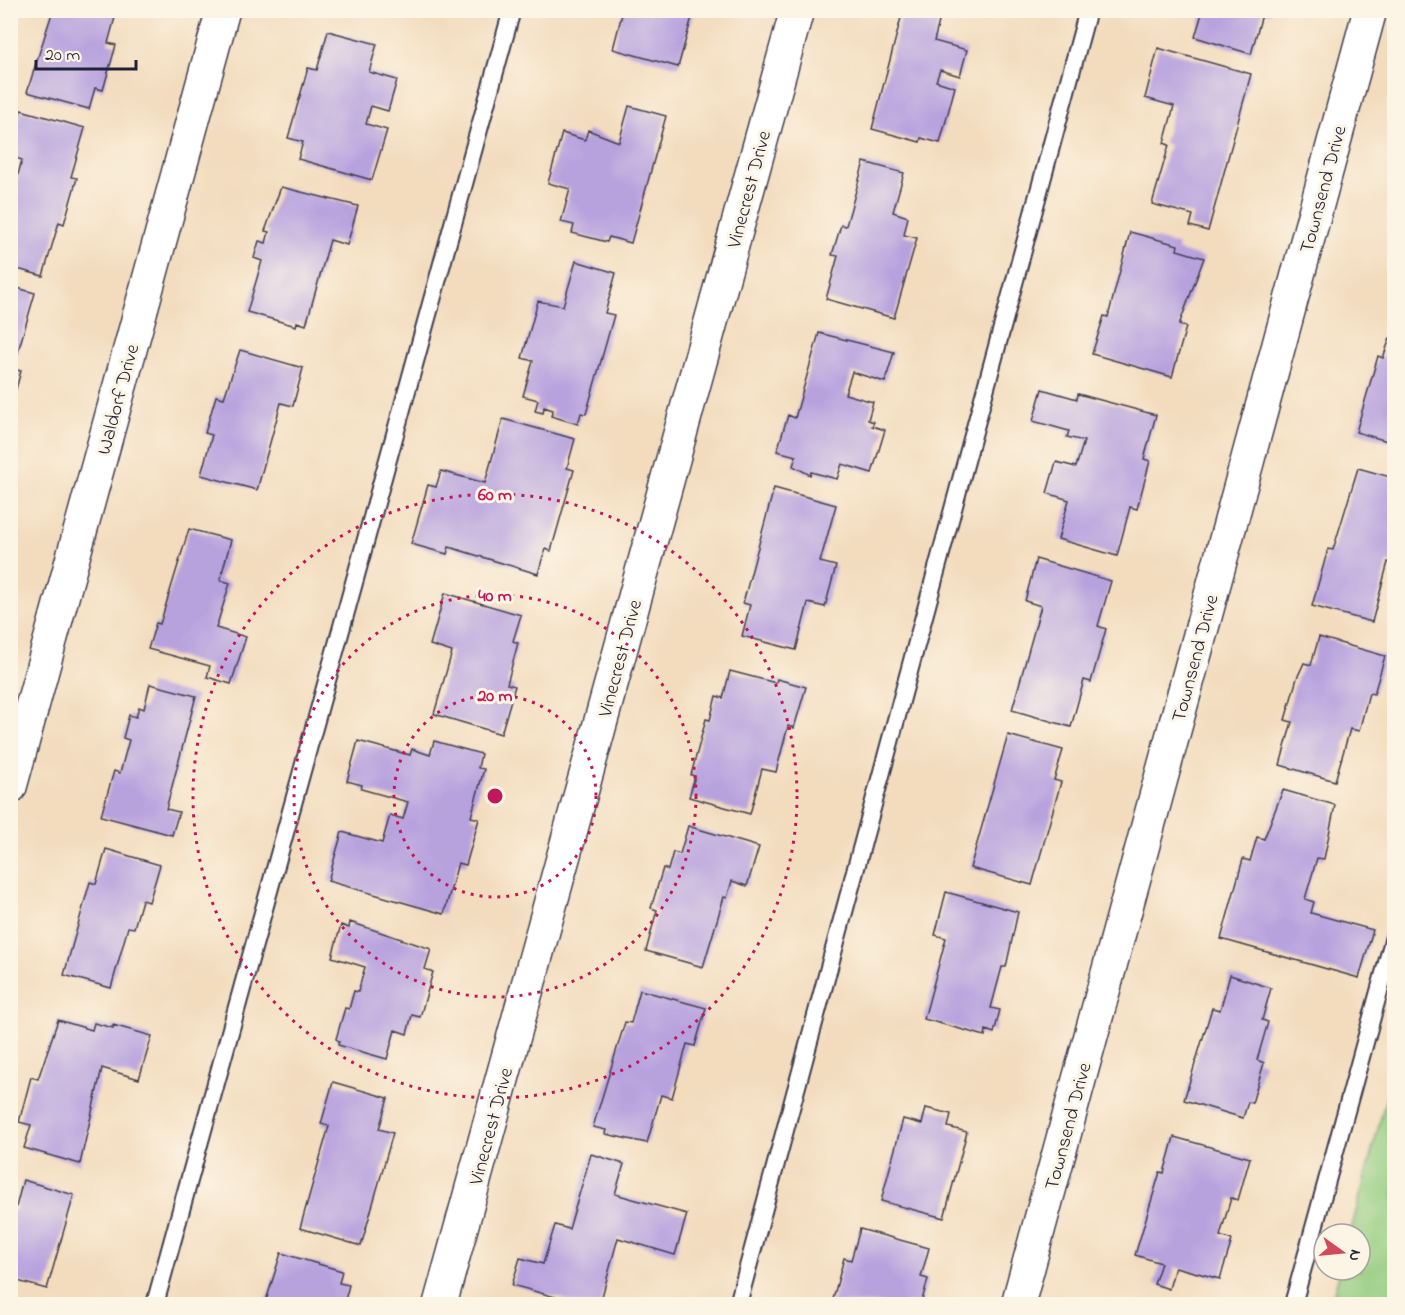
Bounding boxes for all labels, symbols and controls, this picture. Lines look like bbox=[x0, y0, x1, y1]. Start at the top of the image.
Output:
scale bar bbox=[36, 33, 136, 71]
text: 20 m bbox=[45, 43, 80, 69]
street label: Townsend Drive bbox=[1293, 123, 1355, 257]
street label: Vinecrest Drive bbox=[721, 128, 780, 253]
street label: Waldorf Drive bbox=[91, 341, 148, 458]
text: 60 m bbox=[478, 483, 512, 509]
text: 40 m bbox=[478, 584, 512, 610]
street label: Townsend Drive bbox=[1165, 592, 1227, 726]
street label: Vinecrest Drive bbox=[592, 597, 651, 722]
text: 20 m bbox=[476, 684, 513, 710]
centre of rings bbox=[485, 786, 505, 806]
street label: Townsend Drive bbox=[1038, 1060, 1100, 1194]
street label: Vinecrest Drive bbox=[463, 1065, 522, 1190]
north arrow bbox=[1312, 1222, 1372, 1282]
text: N bbox=[1342, 1247, 1368, 1264]

